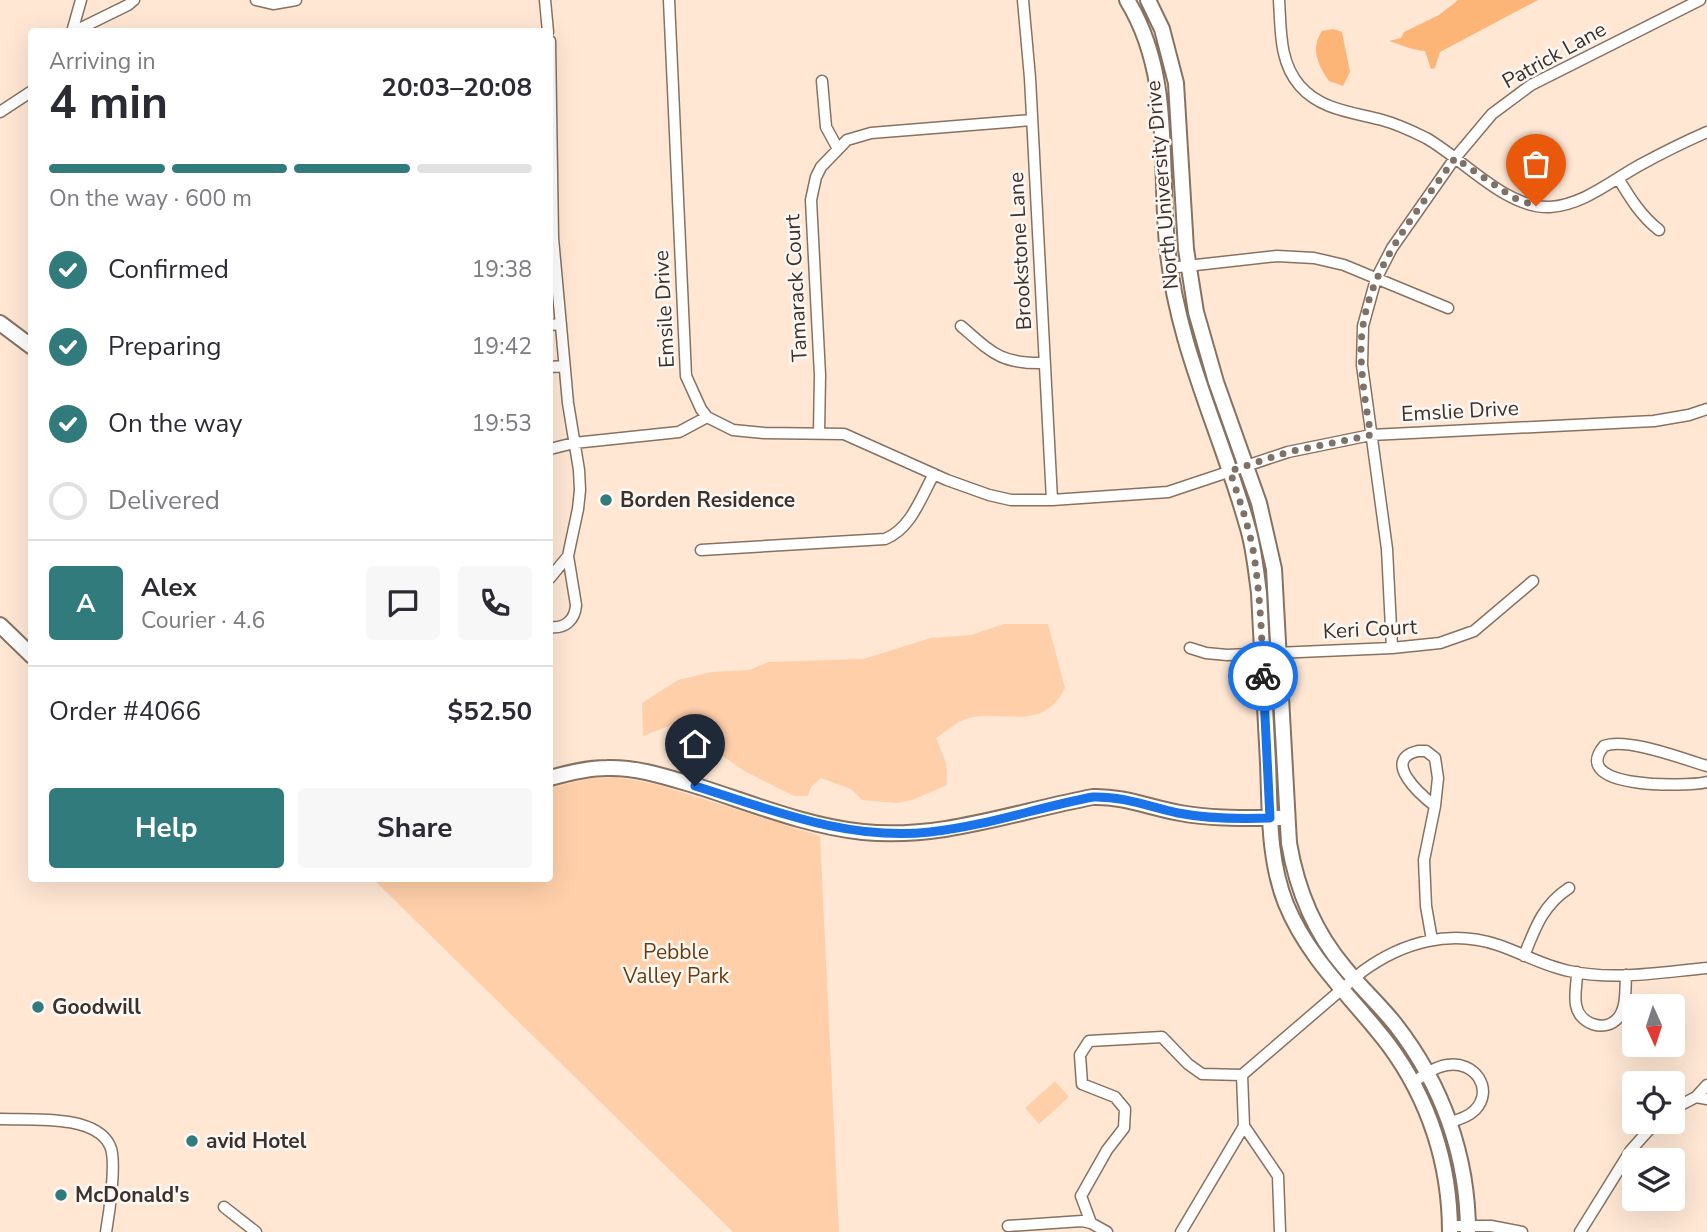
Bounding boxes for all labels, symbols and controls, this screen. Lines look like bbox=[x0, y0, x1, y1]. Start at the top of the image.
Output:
street label: Patrick Lane bbox=[1497, 15, 1611, 95]
text: Arriving in bbox=[49, 46, 156, 77]
text: 20:03–20:08 bbox=[381, 70, 532, 105]
text: 4 min bbox=[49, 71, 168, 134]
street label: North University Drive bbox=[1139, 79, 1185, 291]
pin bbox=[1506, 134, 1566, 206]
icon: bag bbox=[1517, 145, 1555, 183]
street label: Brookstone Lane bbox=[1002, 171, 1038, 331]
text: On the way · 600 m bbox=[49, 183, 252, 214]
street label: Tamarack Court bbox=[778, 213, 814, 362]
street label: Emsile Drive bbox=[647, 250, 681, 368]
icon: check bbox=[49, 251, 87, 289]
text: Confirmed bbox=[108, 252, 229, 287]
text: 19:38 bbox=[472, 254, 532, 285]
icon: check bbox=[49, 328, 87, 366]
text: Preparing bbox=[108, 329, 221, 364]
text: 19:42 bbox=[472, 331, 532, 362]
street label: Emslie Drive bbox=[1400, 394, 1520, 428]
icon: check bbox=[49, 405, 87, 443]
text: On the way bbox=[108, 406, 242, 441]
text: 19:53 bbox=[472, 408, 532, 439]
text: Delivered bbox=[108, 483, 220, 518]
place label: Borden Residence bbox=[620, 486, 795, 514]
marker: Borden Residence bbox=[598, 492, 614, 508]
button: chat bbox=[366, 566, 440, 640]
button: phone bbox=[458, 566, 532, 640]
text: Alex bbox=[141, 570, 197, 605]
text: A bbox=[76, 586, 96, 621]
text: Courier · 4.6 bbox=[141, 605, 265, 636]
street label: Keri Court bbox=[1322, 613, 1418, 645]
courier bbox=[1228, 641, 1298, 711]
icon: bike bbox=[1244, 657, 1282, 695]
text: Order #4066 bbox=[49, 694, 201, 729]
text: $52.50 bbox=[448, 694, 532, 729]
pin bbox=[665, 714, 725, 786]
icon: home bbox=[676, 725, 714, 763]
button: Help bbox=[49, 788, 284, 868]
button: Share bbox=[298, 788, 532, 868]
park label: Pebble Valley Park bbox=[622, 938, 729, 990]
place label: Goodwill bbox=[52, 993, 141, 1021]
north arrow bbox=[1622, 994, 1685, 1057]
map controls bbox=[1622, 994, 1685, 1211]
marker: Goodwill bbox=[30, 999, 46, 1015]
button: locate bbox=[1622, 1071, 1685, 1134]
place label: avid Hotel bbox=[206, 1127, 307, 1155]
marker: avid Hotel bbox=[184, 1133, 200, 1149]
button: layers bbox=[1622, 1148, 1685, 1211]
place label: McDonald's bbox=[75, 1181, 190, 1209]
marker: McDonald's bbox=[53, 1187, 69, 1203]

